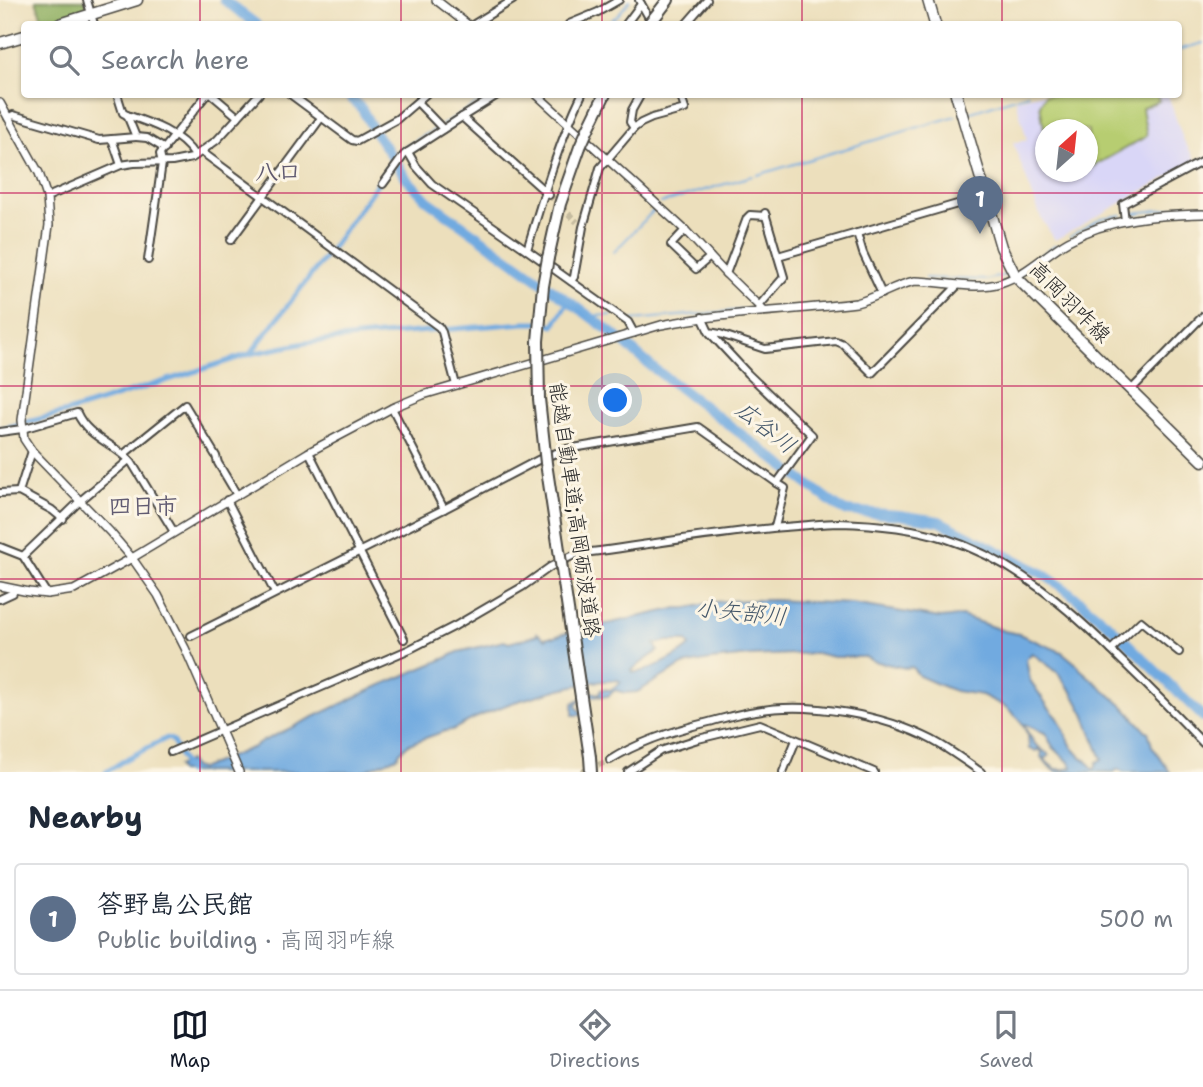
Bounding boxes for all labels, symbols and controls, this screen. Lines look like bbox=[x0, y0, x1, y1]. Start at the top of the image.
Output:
search box bbox=[21, 21, 1182, 98]
icon: search bbox=[45, 41, 83, 79]
text: Search here bbox=[101, 42, 250, 77]
north arrow bbox=[1035, 119, 1098, 182]
district label: 八口 bbox=[255, 157, 301, 187]
pin: 1 bbox=[957, 176, 1003, 234]
street label: 高岡羽咋線 bbox=[1023, 255, 1117, 349]
street label: 能越自動車道;高岡砺波道路 bbox=[543, 380, 607, 640]
your location bbox=[598, 383, 632, 417]
water label: 広谷川 bbox=[730, 394, 802, 460]
district label: 四日市 bbox=[109, 491, 178, 521]
water label: 小矢部川 bbox=[694, 592, 788, 632]
text: Nearby bbox=[28, 797, 143, 838]
text: 答野島公民館 bbox=[97, 886, 253, 921]
text: 1 bbox=[48, 904, 58, 934]
text: 500 m bbox=[1099, 904, 1173, 934]
text: Public building · 高岡羽咋線 bbox=[97, 925, 394, 955]
tab: Map bbox=[170, 1006, 210, 1073]
tab: Directions bbox=[550, 1006, 640, 1073]
tab: Saved bbox=[979, 1006, 1033, 1073]

